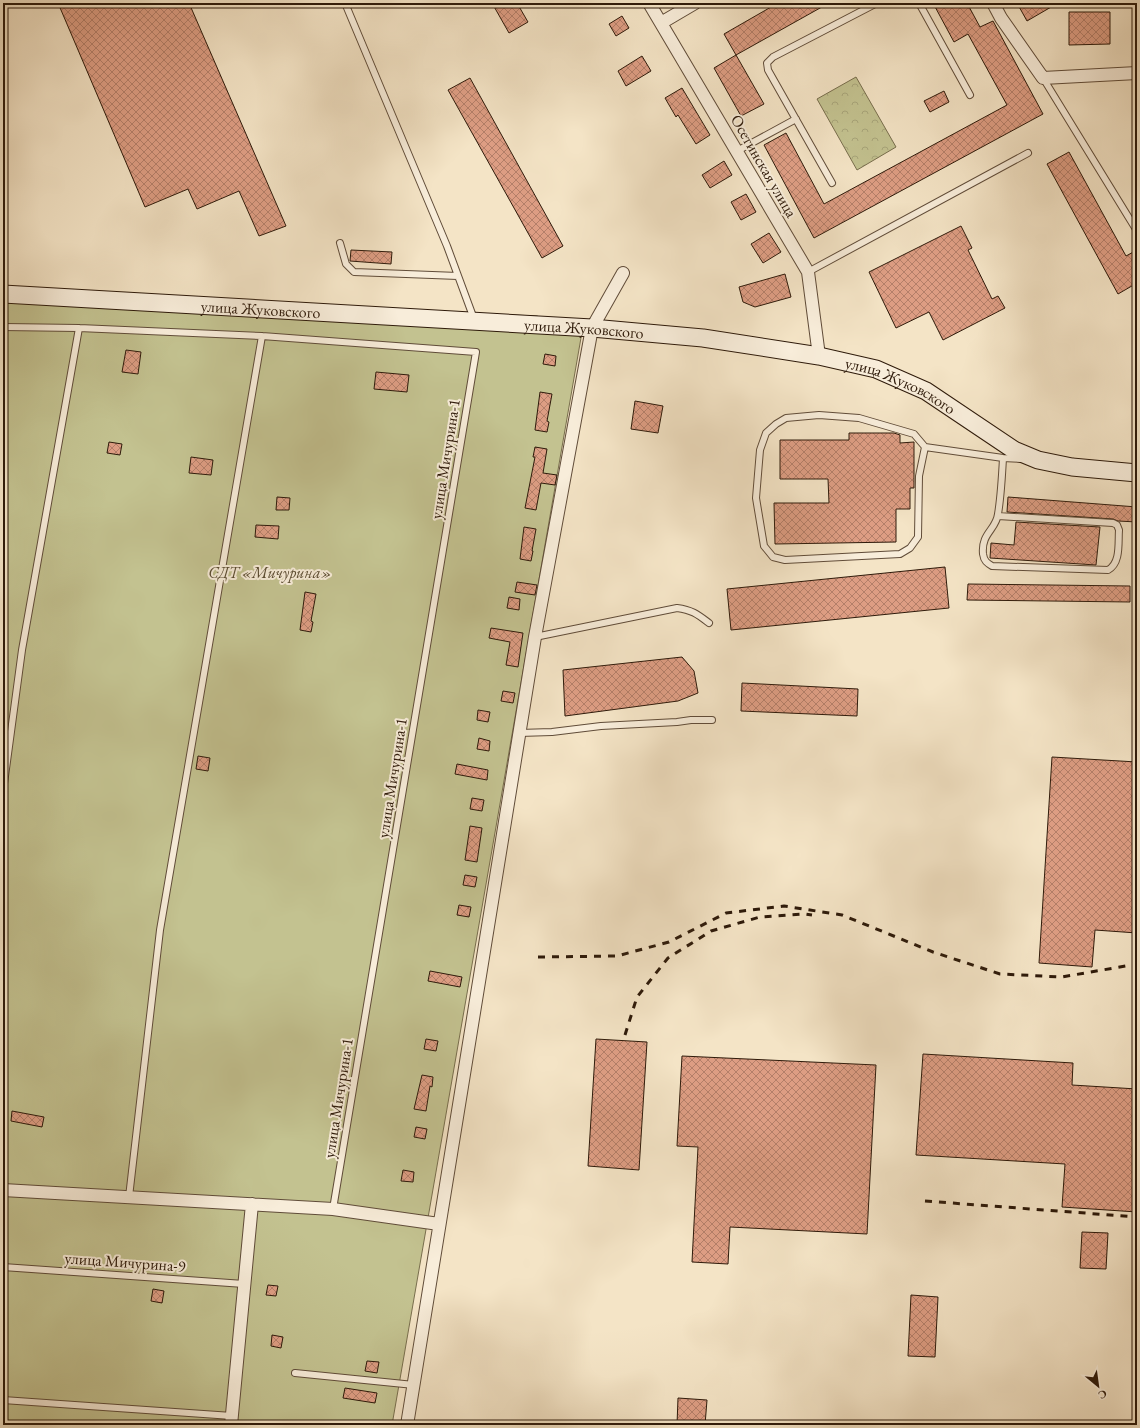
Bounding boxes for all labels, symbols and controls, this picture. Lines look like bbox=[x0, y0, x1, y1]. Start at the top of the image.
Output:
street label: Осетинская улица bbox=[726, 111, 802, 222]
street label: улица Жуковского bbox=[200, 295, 321, 323]
street label: улица Жуковского bbox=[524, 314, 645, 343]
street label: улица Жуковского bbox=[843, 352, 960, 419]
street label: улица Мичурина-1 bbox=[425, 398, 465, 520]
park label: СДТ «Мичурина» bbox=[208, 562, 332, 583]
street label: улица Мичурина-1 bbox=[372, 717, 412, 839]
street label: улица Мичурина-1 bbox=[318, 1037, 358, 1159]
street label: улица Мичурина-9 bbox=[64, 1247, 186, 1277]
north arrow bbox=[1078, 1366, 1118, 1406]
text: С bbox=[1096, 1387, 1110, 1403]

